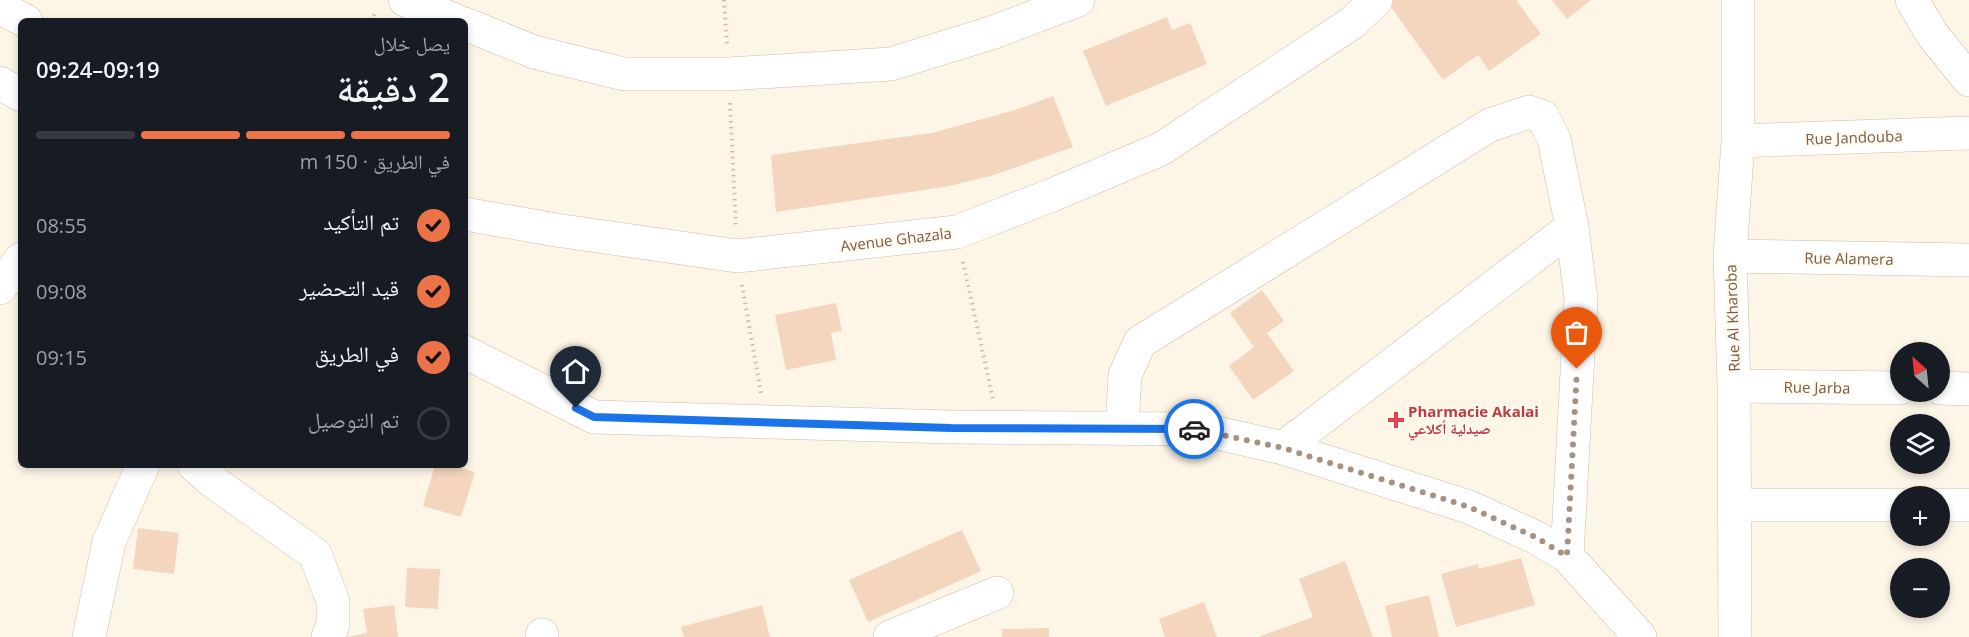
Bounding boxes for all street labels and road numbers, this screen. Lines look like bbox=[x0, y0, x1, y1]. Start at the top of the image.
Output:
street label: Rue Jandouba bbox=[1805, 125, 1903, 149]
street label: Avenue Ghazala bbox=[839, 222, 953, 256]
street label: Rue Alamera bbox=[1804, 247, 1894, 269]
street label: Rue Al Kharoba bbox=[1720, 264, 1744, 372]
street label: Rue Jarba bbox=[1783, 376, 1851, 398]

